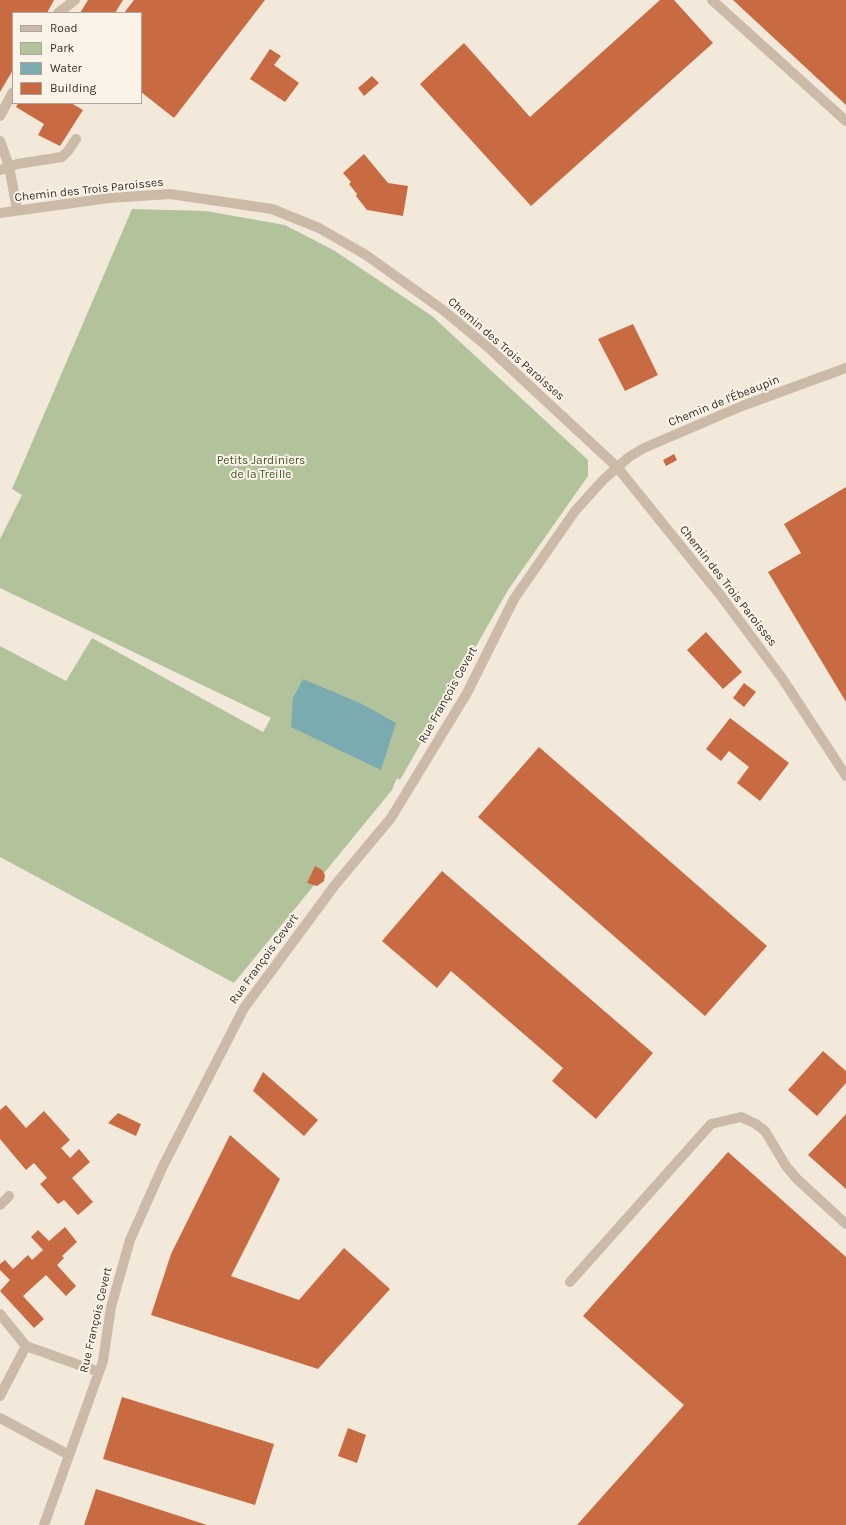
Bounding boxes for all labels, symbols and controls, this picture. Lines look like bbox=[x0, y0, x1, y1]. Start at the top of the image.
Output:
legend bbox=[12, 12, 142, 104]
text: Road bbox=[50, 21, 78, 35]
text: Park bbox=[50, 41, 74, 55]
text: Water bbox=[50, 61, 82, 75]
text: Building bbox=[50, 81, 96, 95]
street label: Chemin des Trois Paroisses bbox=[14, 175, 164, 205]
street label: Chemin des Trois Paroisses bbox=[445, 294, 567, 404]
street label: Chemin de l'Ébeaupin bbox=[666, 372, 782, 430]
park label: Petits Jardiniers de la Treille bbox=[217, 454, 305, 482]
street label: Chemin des Trois Paroisses bbox=[676, 523, 780, 649]
street label: Rue François Cevert bbox=[415, 644, 481, 746]
street label: Rue François Cevert bbox=[226, 911, 302, 1007]
street label: Rue François Cevert bbox=[77, 1266, 115, 1374]

